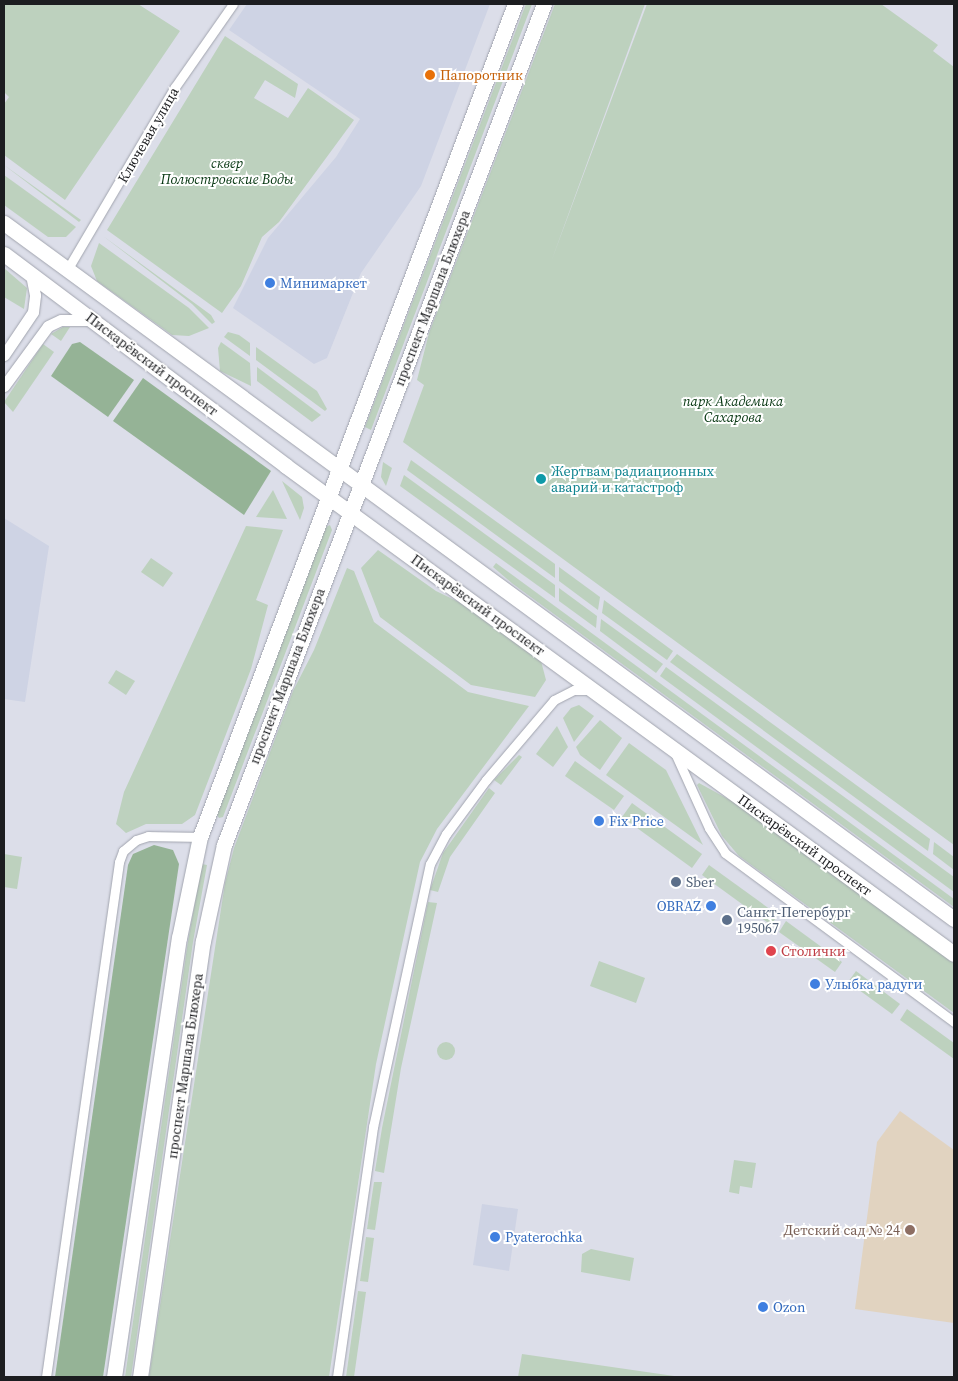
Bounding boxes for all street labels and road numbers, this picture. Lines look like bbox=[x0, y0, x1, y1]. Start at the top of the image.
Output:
street label: Ключевая улица bbox=[114, 84, 182, 186]
street label: проспект Маршала Блюхера bbox=[391, 208, 473, 388]
street label: Пискарёвский проспект bbox=[82, 309, 222, 419]
street label: Пискарёвский проспект bbox=[408, 551, 548, 659]
street label: проспект Маршала Блюхера bbox=[246, 586, 328, 766]
street label: Пискарёвский проспект bbox=[735, 791, 875, 899]
street label: проспект Маршала Блюхера bbox=[164, 972, 206, 1160]

